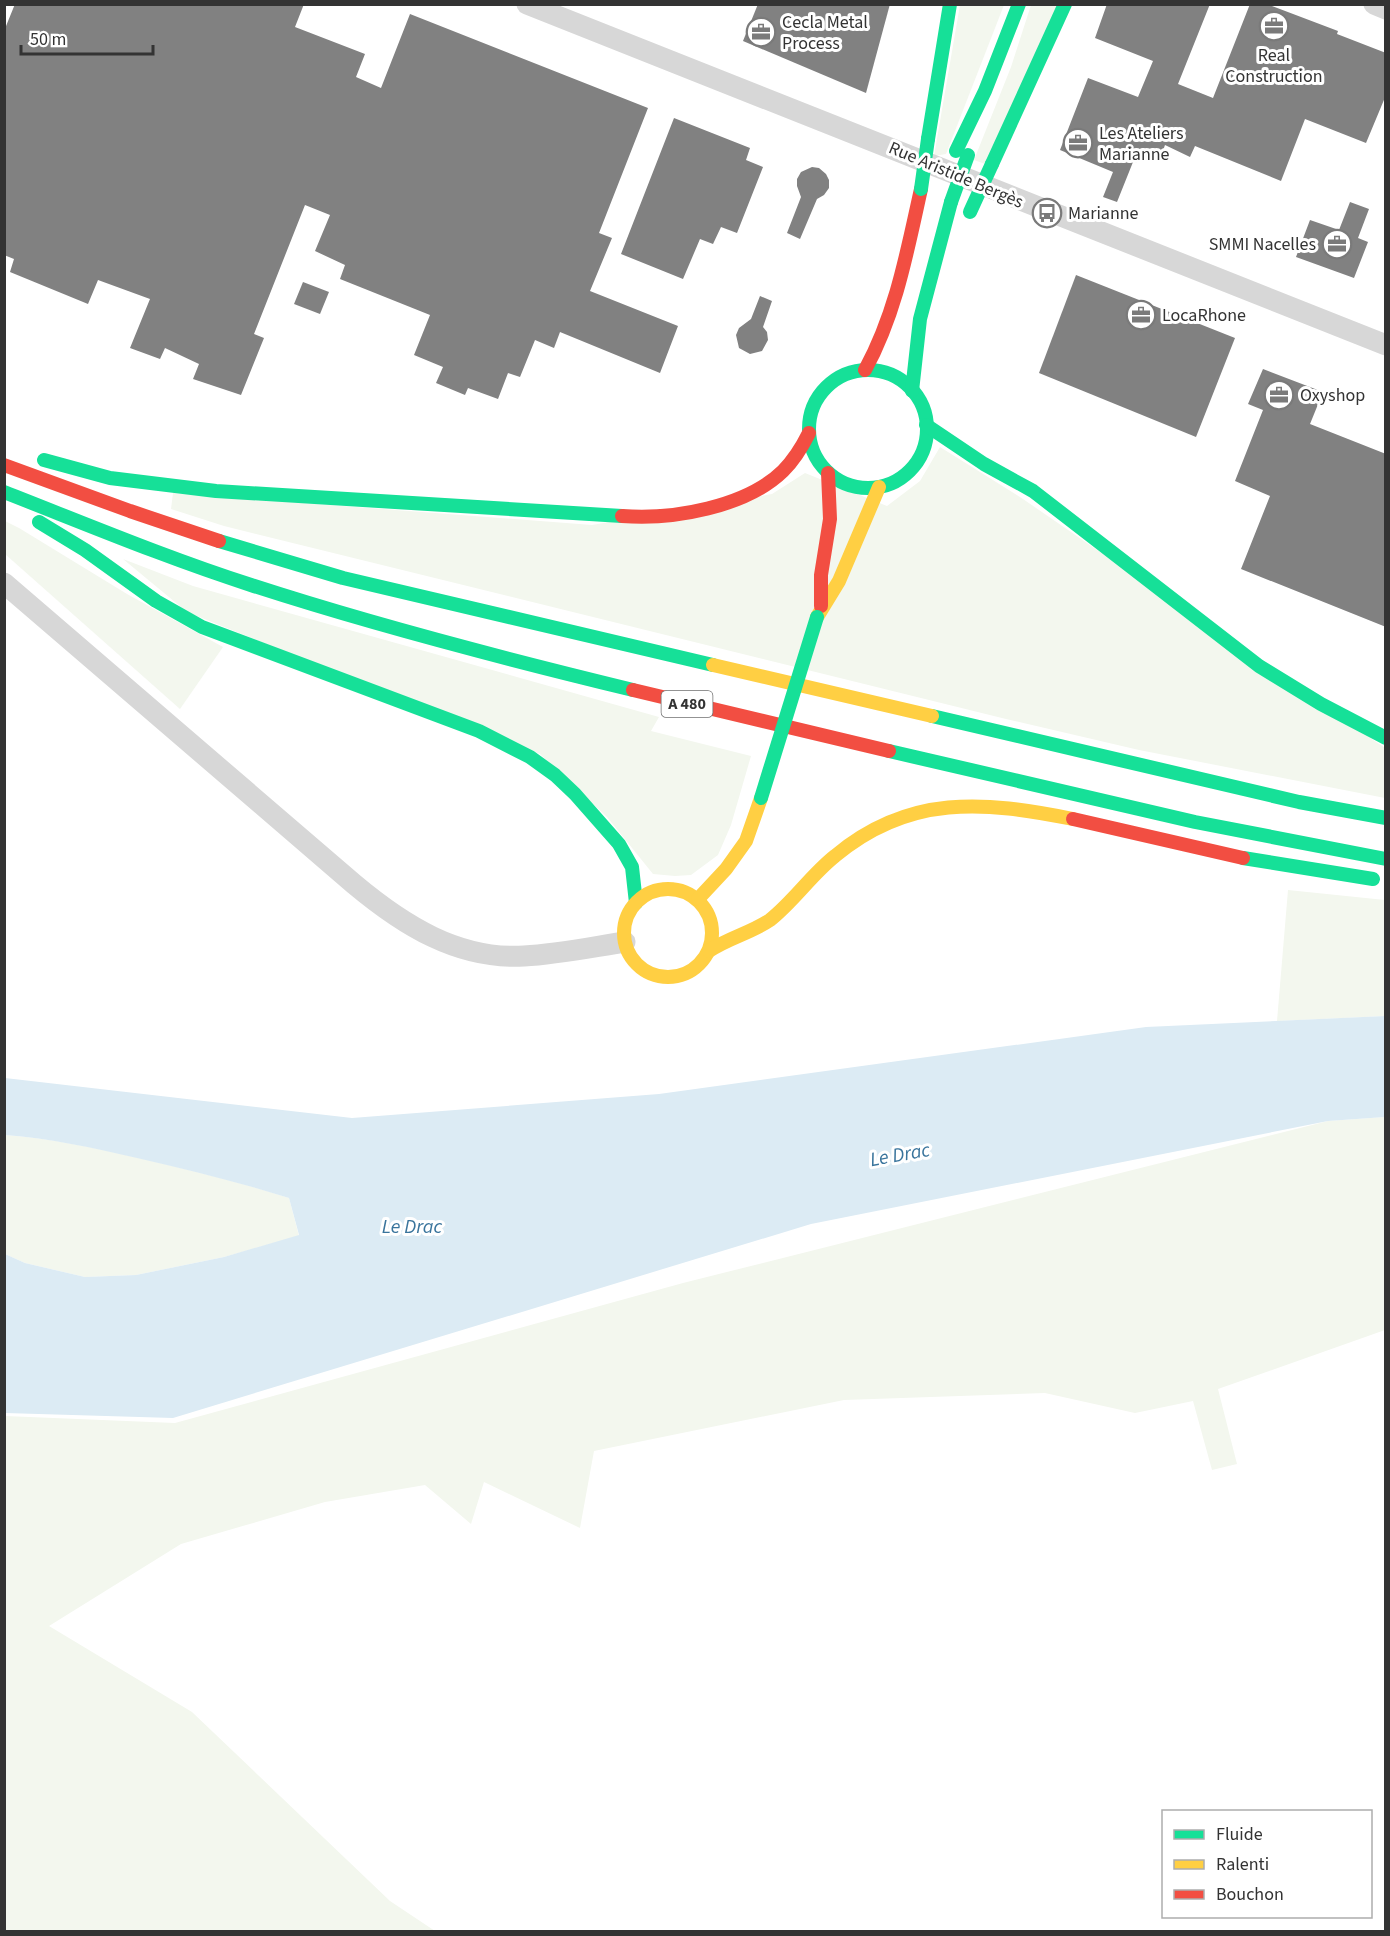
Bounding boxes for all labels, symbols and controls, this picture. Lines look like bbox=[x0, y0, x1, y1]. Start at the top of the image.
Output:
place label: Cecla Metal Process bbox=[782, 10, 868, 56]
office icon: Real Construction bbox=[1258, 10, 1290, 42]
office icon: Cecla Metal Process bbox=[745, 16, 777, 48]
scale bar bbox=[21, 18, 153, 56]
text: 50 m bbox=[30, 27, 66, 52]
place label: Real Construction bbox=[1225, 43, 1323, 89]
place label: Les Ateliers Marianne bbox=[1099, 121, 1184, 167]
office icon: Les Ateliers Marianne bbox=[1062, 127, 1094, 159]
street label: Rue Aristide Bergès bbox=[885, 135, 1027, 215]
bus stop icon: Marianne bbox=[1031, 197, 1063, 229]
place label: Marianne bbox=[1068, 201, 1139, 226]
office icon: SMMI Nacelles bbox=[1321, 228, 1353, 260]
place label: SMMI Nacelles bbox=[1209, 232, 1316, 257]
office icon: LocaRhone bbox=[1125, 299, 1157, 331]
place label: LocaRhone bbox=[1162, 303, 1246, 328]
office icon: Oxyshop bbox=[1263, 379, 1295, 411]
place label: Oxyshop bbox=[1300, 383, 1365, 408]
road number: A 480 bbox=[662, 691, 712, 717]
water label: Le Drac bbox=[868, 1136, 933, 1174]
water label: Le Drac bbox=[382, 1213, 443, 1241]
legend bbox=[1162, 1810, 1372, 1918]
text: Fluide bbox=[1216, 1822, 1263, 1847]
text: Ralenti bbox=[1216, 1852, 1269, 1877]
text: Bouchon bbox=[1216, 1882, 1284, 1907]

